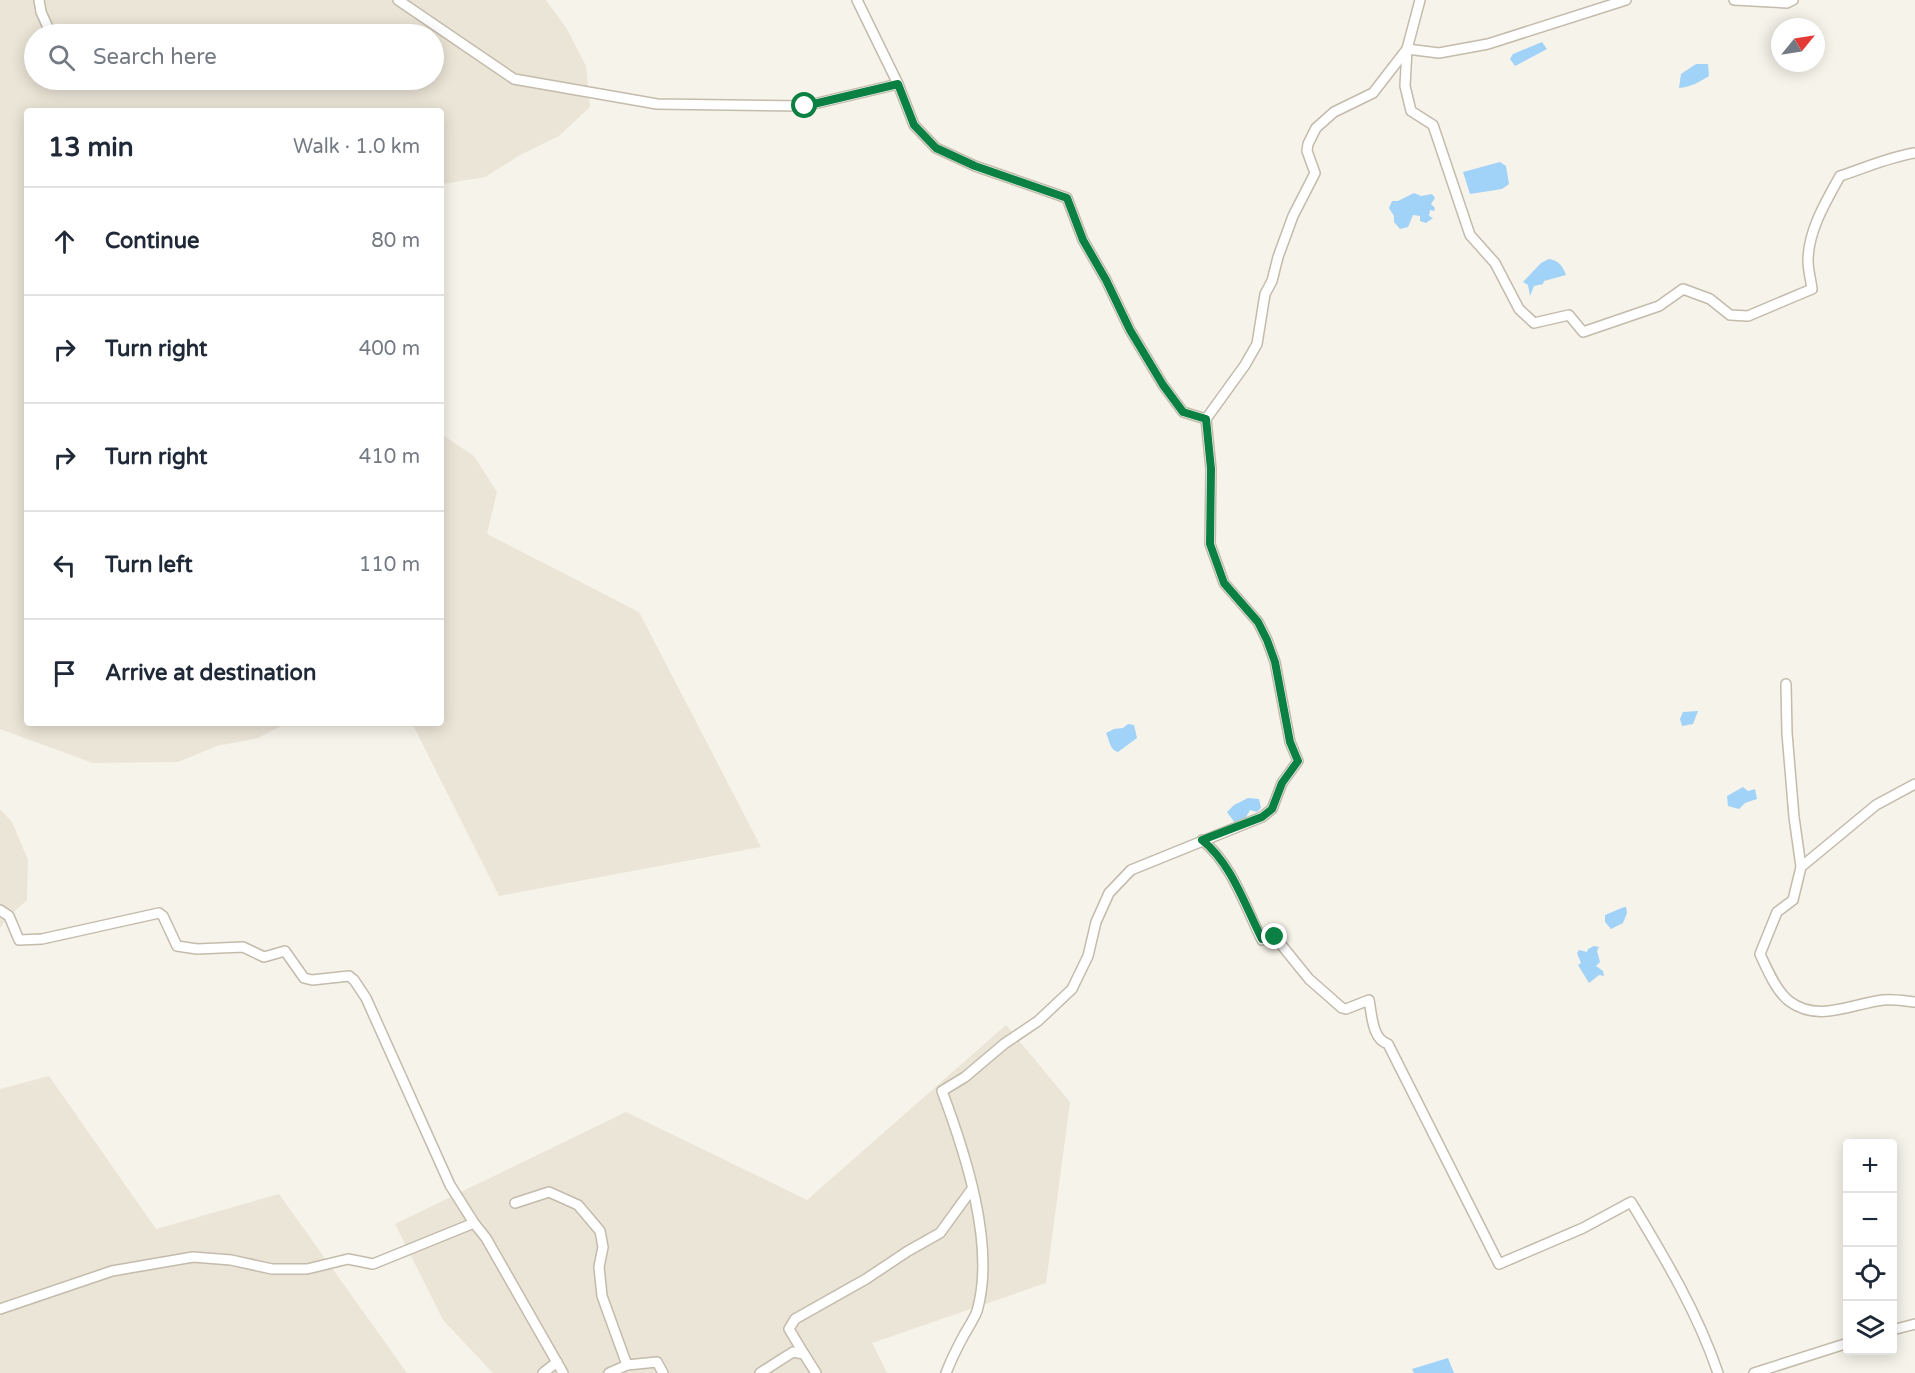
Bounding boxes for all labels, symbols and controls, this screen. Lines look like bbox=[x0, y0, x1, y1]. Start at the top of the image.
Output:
north arrow bbox=[1771, 18, 1825, 72]
search box bbox=[24, 24, 444, 90]
icon: search bbox=[45, 41, 78, 74]
text: Search here bbox=[93, 44, 217, 70]
route start bbox=[791, 92, 817, 118]
text: 13 min bbox=[48, 132, 134, 163]
text: Walk · 1.0 km bbox=[293, 135, 420, 159]
icon: ahead bbox=[48, 225, 81, 258]
text: Continue bbox=[105, 228, 200, 254]
text: 80 m bbox=[371, 229, 420, 253]
icon: right bbox=[48, 333, 81, 366]
text: Turn right bbox=[105, 336, 207, 362]
text: 400 m bbox=[359, 337, 420, 361]
icon: right bbox=[48, 441, 81, 474]
text: Turn right bbox=[105, 444, 207, 470]
text: 410 m bbox=[359, 445, 420, 469]
icon: left bbox=[48, 549, 81, 582]
text: Turn left bbox=[105, 552, 193, 578]
text: 110 m bbox=[359, 553, 420, 577]
icon: arrive bbox=[48, 657, 81, 690]
text: Arrive at destination bbox=[105, 660, 316, 686]
route end bbox=[1261, 923, 1287, 949]
map controls bbox=[1843, 1139, 1897, 1355]
button: + bbox=[1843, 1139, 1897, 1193]
button: − bbox=[1843, 1193, 1897, 1247]
button: locate bbox=[1843, 1247, 1897, 1301]
button: layers bbox=[1843, 1301, 1897, 1355]

